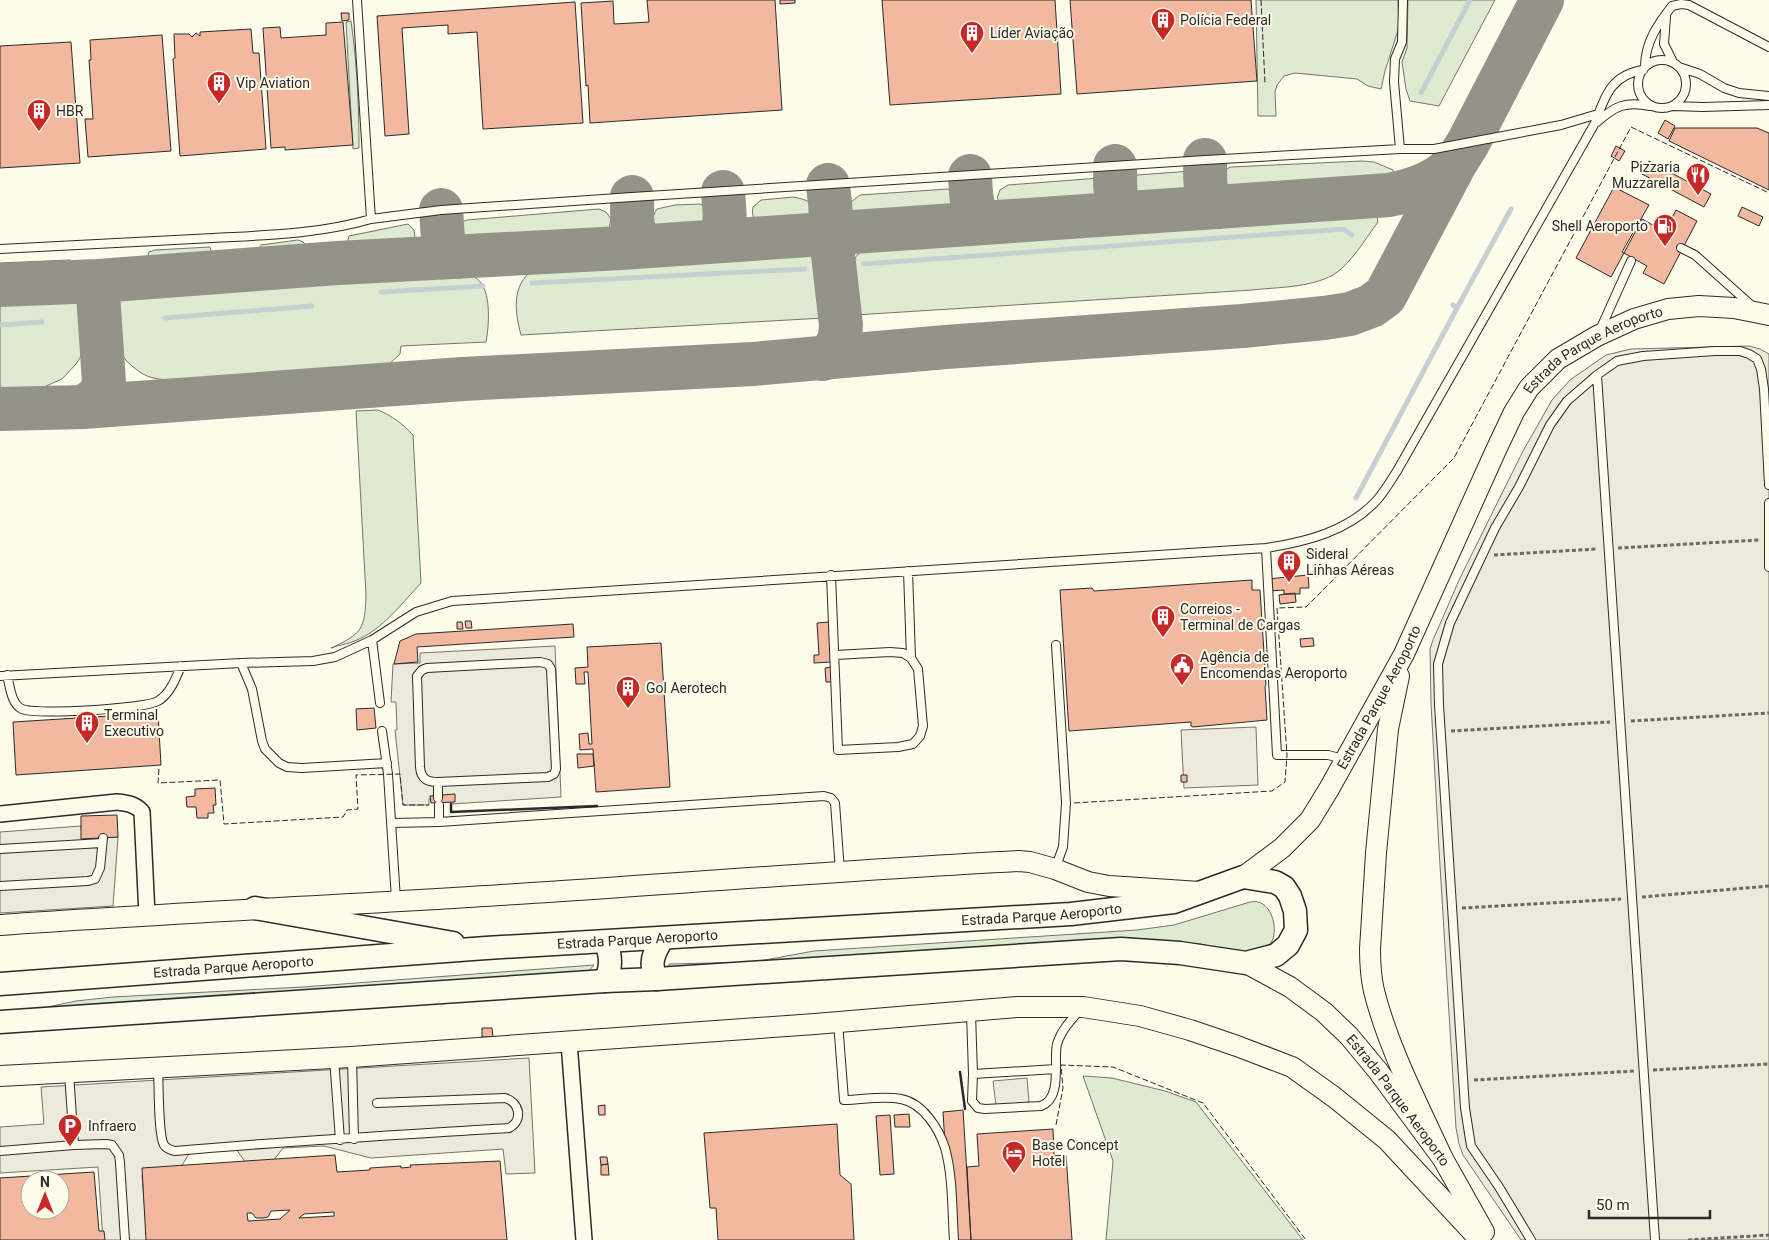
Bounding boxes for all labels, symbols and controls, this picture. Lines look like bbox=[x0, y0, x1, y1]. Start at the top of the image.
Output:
building icon: Polícia Federal bbox=[1150, 7, 1176, 41]
place label: Polícia Federal bbox=[1180, 12, 1271, 28]
building icon: Líder Aviação bbox=[959, 20, 985, 54]
place label: Líder Aviação bbox=[990, 25, 1074, 41]
building icon: Vip Aviation bbox=[206, 70, 232, 104]
place label: Vip Aviation bbox=[236, 75, 310, 91]
building icon: HBR bbox=[26, 98, 52, 132]
place label: HBR bbox=[56, 103, 84, 119]
place label: Pizzaria Muzzarella bbox=[1612, 159, 1680, 191]
restaurant icon: Pizzaria Muzzarella bbox=[1685, 162, 1711, 196]
fuel station icon: Shell Aeroporto bbox=[1652, 213, 1678, 247]
place label: Shell Aeroporto bbox=[1552, 218, 1648, 234]
street label: Estrada Parque Aeroporto bbox=[1520, 303, 1664, 396]
place label: Sideral Linhas Aéreas bbox=[1306, 546, 1394, 578]
building icon: Sideral Linhas Aéreas bbox=[1276, 549, 1302, 583]
place label: Correios - Terminal de Cargas bbox=[1180, 601, 1301, 633]
building icon: Correios - Terminal de Cargas bbox=[1150, 604, 1176, 638]
street label: Estrada Parque Aeroporto bbox=[1334, 623, 1424, 772]
place label: Agência de Encomendas Aeroporto bbox=[1200, 649, 1347, 681]
public building icon: Agência de Encomendas Aeroporto bbox=[1169, 652, 1195, 686]
building icon: Gol Aerotech bbox=[615, 675, 641, 709]
place label: Gol Aerotech bbox=[646, 680, 727, 696]
place label: Terminal Executivo bbox=[104, 707, 164, 739]
building icon: Terminal Executivo bbox=[74, 710, 100, 744]
street label: Estrada Parque Aeroporto bbox=[961, 900, 1123, 928]
street label: Estrada Parque Aeroporto bbox=[557, 927, 718, 952]
street label: Estrada Parque Aeroporto bbox=[152, 953, 314, 981]
street label: Estrada Parque Aeroporto bbox=[1343, 1031, 1453, 1169]
parking icon: Infraero bbox=[57, 1113, 83, 1147]
place label: Infraero bbox=[88, 1118, 137, 1134]
place label: Base Concept Hotel bbox=[1032, 1137, 1119, 1169]
hotel icon: Base Concept Hotel bbox=[1001, 1140, 1027, 1174]
north arrow bbox=[20, 1170, 70, 1220]
text: N bbox=[40, 1174, 50, 1190]
scale bar bbox=[1589, 1188, 1710, 1220]
text: 50 m bbox=[1596, 1196, 1630, 1214]

